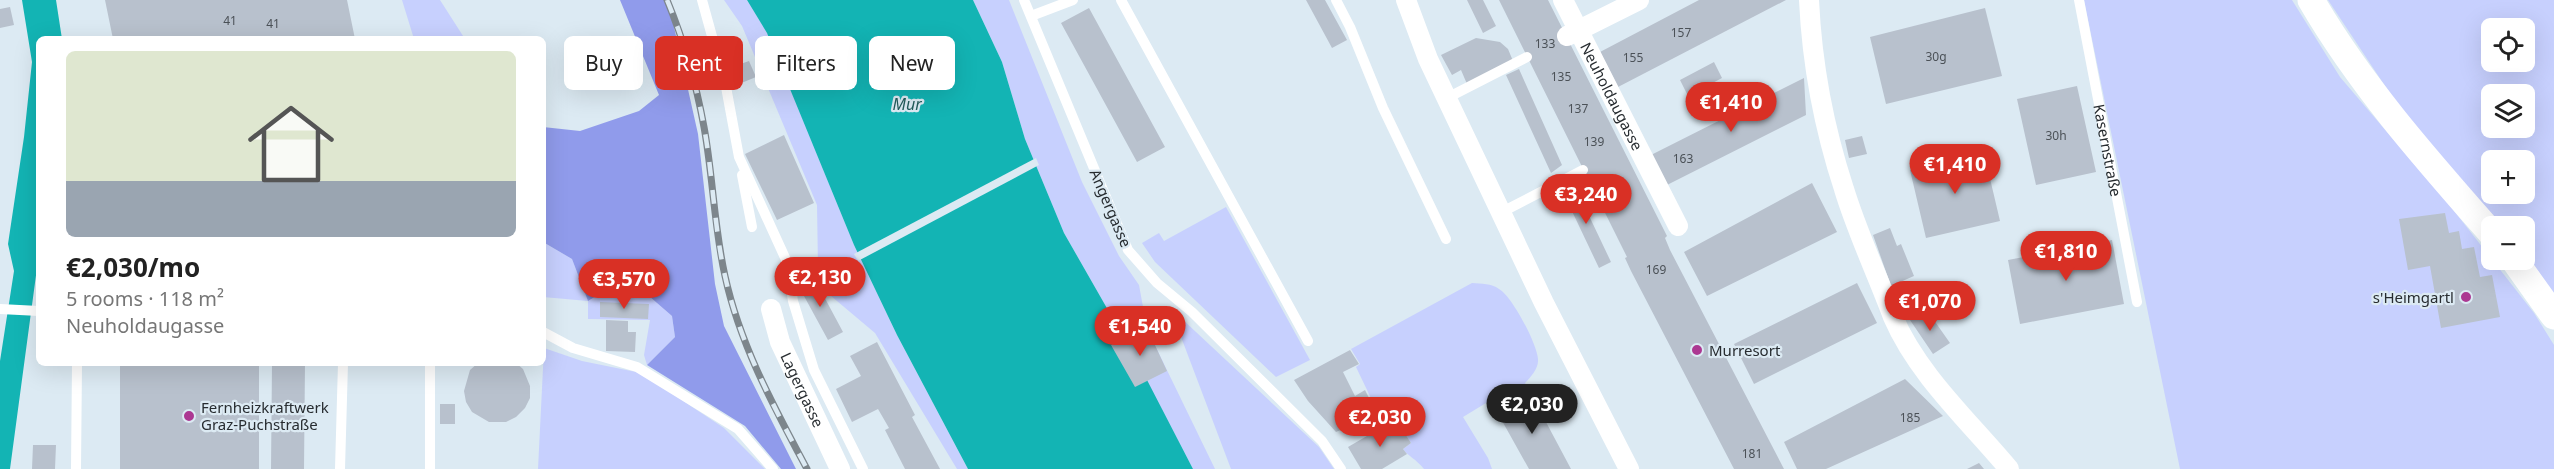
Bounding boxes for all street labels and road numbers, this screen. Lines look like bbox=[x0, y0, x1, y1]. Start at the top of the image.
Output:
street label: Neuholdaugasse bbox=[1576, 39, 1648, 154]
street label: Kasernstraße bbox=[2089, 102, 2127, 198]
street label: Angergasse bbox=[1086, 166, 1136, 250]
street label: Lagergasse bbox=[776, 349, 829, 430]

